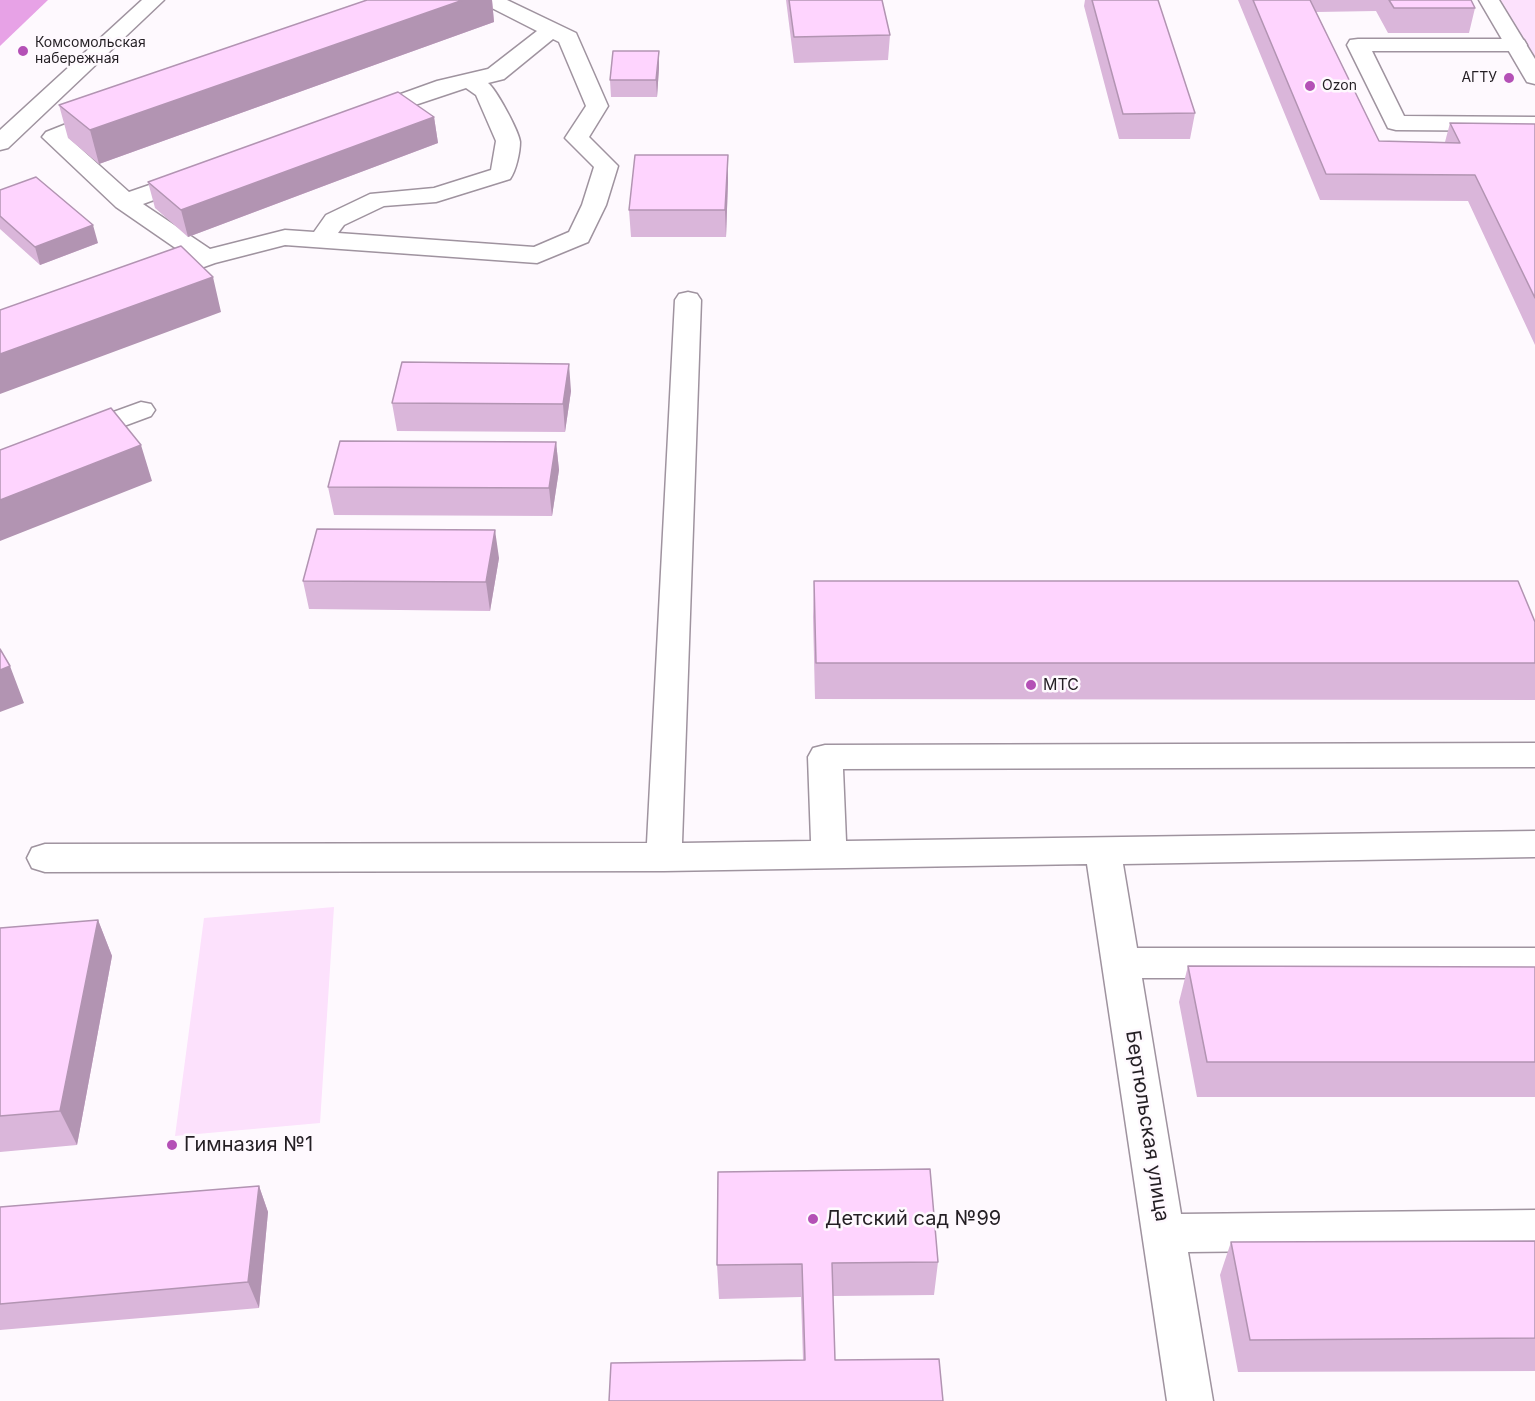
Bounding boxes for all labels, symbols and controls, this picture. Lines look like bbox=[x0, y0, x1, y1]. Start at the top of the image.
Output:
place label: Комсомольская набережная bbox=[35, 35, 146, 68]
marker: Комсомольская набережная bbox=[16, 44, 30, 58]
place label: АГТУ bbox=[1461, 70, 1497, 86]
marker: АГТУ bbox=[1502, 71, 1516, 85]
place label: Ozon bbox=[1322, 78, 1357, 94]
marker: Ozon bbox=[1303, 79, 1317, 93]
place label: МТС bbox=[1043, 675, 1079, 695]
marker: МТС bbox=[1024, 678, 1038, 692]
street label: Бертюльская улица bbox=[1120, 1029, 1174, 1223]
place label: Гимназия №1 bbox=[184, 1133, 313, 1157]
marker: Гимназия №1 bbox=[165, 1138, 179, 1152]
place label: Детский сад №99 bbox=[825, 1207, 1001, 1231]
marker: Детский сад №99 bbox=[806, 1212, 820, 1226]

